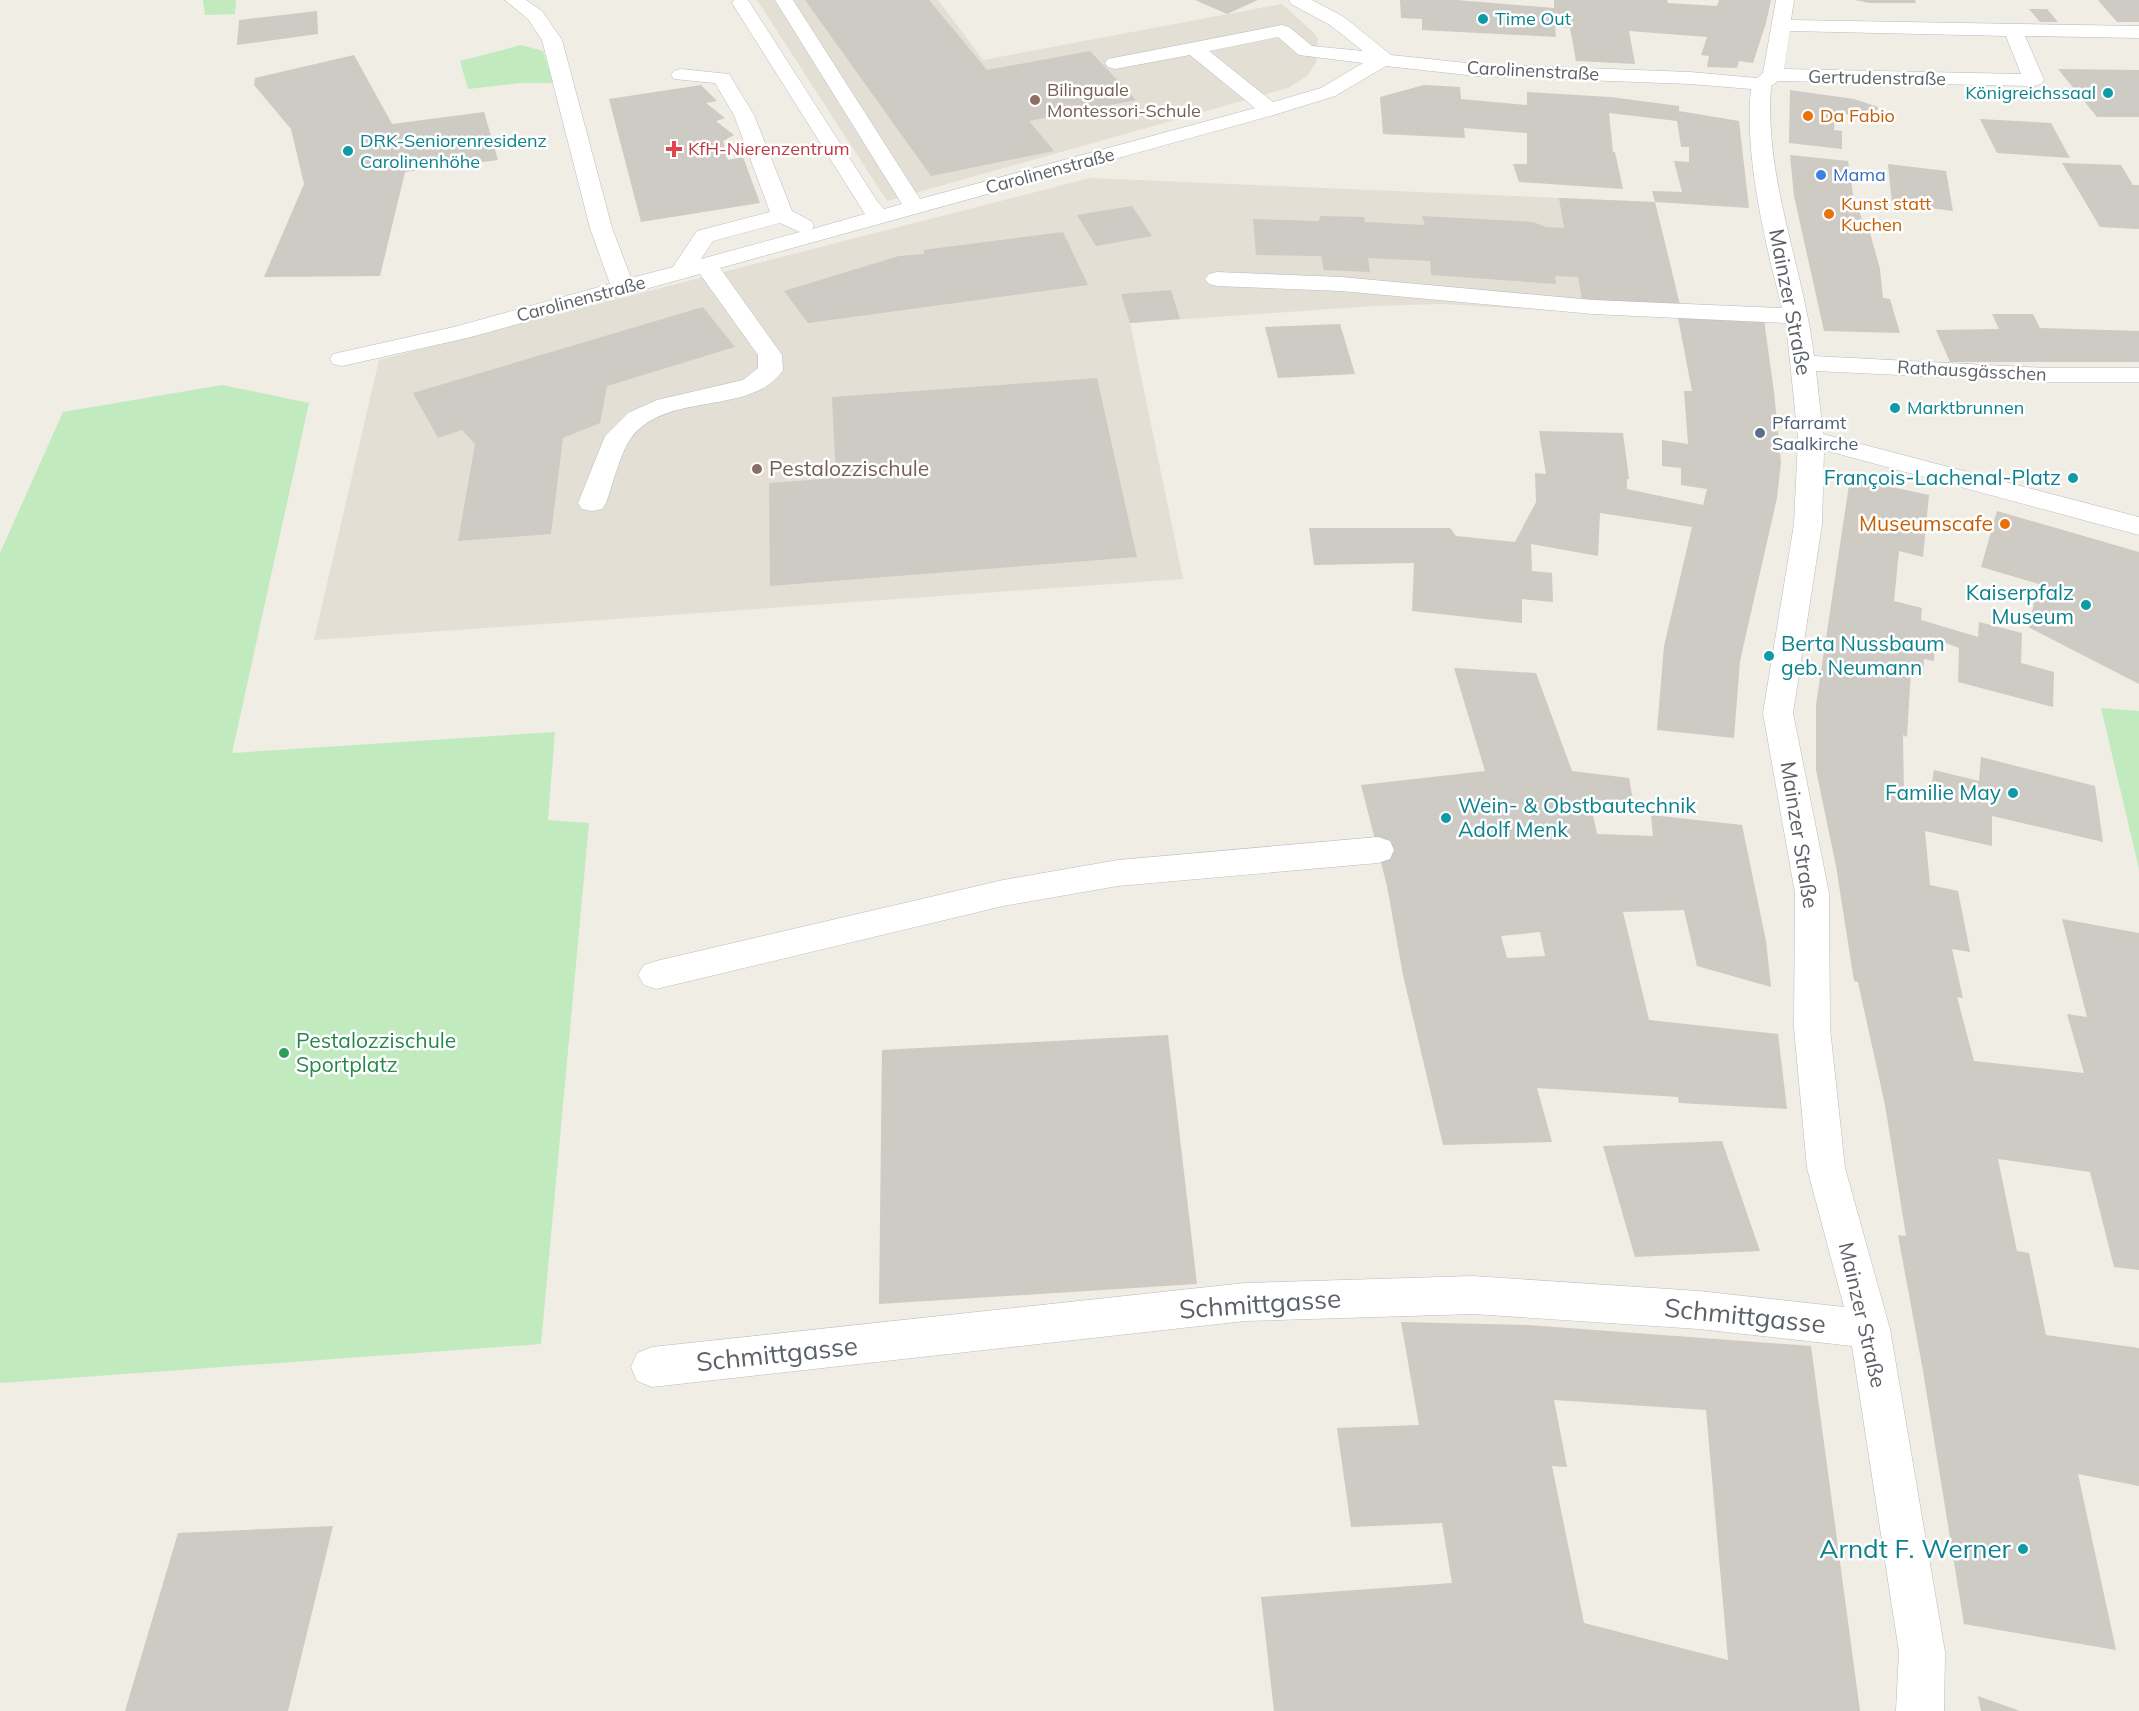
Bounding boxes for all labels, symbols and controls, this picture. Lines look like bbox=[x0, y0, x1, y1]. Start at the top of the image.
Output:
place label: Time Out bbox=[1495, 7, 1571, 30]
marker: Time Out bbox=[1476, 12, 1490, 26]
street label: Carolinenstraße bbox=[1466, 56, 1600, 85]
street label: Gertrudenstraße bbox=[1808, 65, 1946, 90]
place label: Bilinguale Montessori-Schule bbox=[1047, 78, 1201, 122]
place label: Königreichssaal bbox=[1965, 81, 2096, 104]
marker: Königreichssaal bbox=[2101, 86, 2115, 100]
marker: Bilinguale Montessori-Schule bbox=[1028, 93, 1042, 107]
place label: Da Fabio bbox=[1820, 104, 1895, 127]
marker: Da Fabio bbox=[1801, 109, 1815, 123]
place label: DRK-Seniorenresidenz Carolinenhöhe bbox=[360, 129, 547, 173]
place label: KfH-Nierenzentrum bbox=[688, 137, 850, 160]
marker: KfH-Nierenzentrum bbox=[665, 140, 683, 158]
street label: Carolinenstraße bbox=[983, 142, 1117, 199]
marker: DRK-Seniorenresidenz Carolinenhöhe bbox=[341, 144, 355, 158]
place label: Mama bbox=[1833, 163, 1886, 186]
marker: Mama bbox=[1814, 168, 1828, 182]
place label: Kunst statt Kuchen bbox=[1841, 192, 1931, 236]
marker: Kunst statt Kuchen bbox=[1822, 207, 1836, 221]
street label: Mainzer Straße bbox=[1764, 226, 1818, 377]
street label: Carolinenstraße bbox=[514, 270, 648, 327]
street label: Rathausgässchen bbox=[1897, 355, 2047, 386]
place label: Marktbrunnen bbox=[1907, 396, 2024, 419]
marker: Marktbrunnen bbox=[1888, 401, 1902, 415]
place label: Pfarramt Saalkirche bbox=[1772, 411, 1858, 455]
marker: Pfarramt Saalkirche bbox=[1753, 426, 1767, 440]
place label: Pestalozzischule bbox=[769, 455, 929, 481]
marker: Pestalozzischule bbox=[750, 462, 764, 476]
place label: François-Lachenal-Platz bbox=[1824, 464, 2061, 490]
marker: François-Lachenal-Platz bbox=[2066, 471, 2080, 485]
place label: Museumscafe bbox=[1859, 510, 1993, 536]
marker: Museumscafe bbox=[1998, 517, 2012, 531]
place label: Kaiserpfalz Museum bbox=[1966, 579, 2074, 629]
marker: Kaiserpfalz Museum bbox=[2079, 598, 2093, 612]
place label: Berta Nussbaum geb. Neumann bbox=[1781, 630, 1945, 680]
marker: Berta Nussbaum geb. Neumann bbox=[1762, 649, 1776, 663]
street label: Mainzer Straße bbox=[1776, 760, 1824, 910]
place label: Familie May bbox=[1885, 779, 2001, 805]
marker: Familie May bbox=[2006, 786, 2020, 800]
place label: Wein- & Obstbautechnik Adolf Menk bbox=[1458, 792, 1696, 842]
marker: Wein- & Obstbautechnik Adolf Menk bbox=[1439, 811, 1453, 825]
place label: Pestalozzischule Sportplatz bbox=[296, 1027, 456, 1077]
marker: Pestalozzischule Sportplatz bbox=[277, 1046, 291, 1060]
street label: Mainzer Straße bbox=[1834, 1240, 1892, 1390]
street label: Schmittgasse bbox=[1178, 1281, 1342, 1326]
street label: Schmittgasse bbox=[1663, 1291, 1827, 1340]
street label: Schmittgasse bbox=[695, 1329, 859, 1378]
place label: Arndt F. Werner bbox=[1819, 1532, 2012, 1565]
marker: Arndt F. Werner bbox=[2016, 1542, 2030, 1556]

